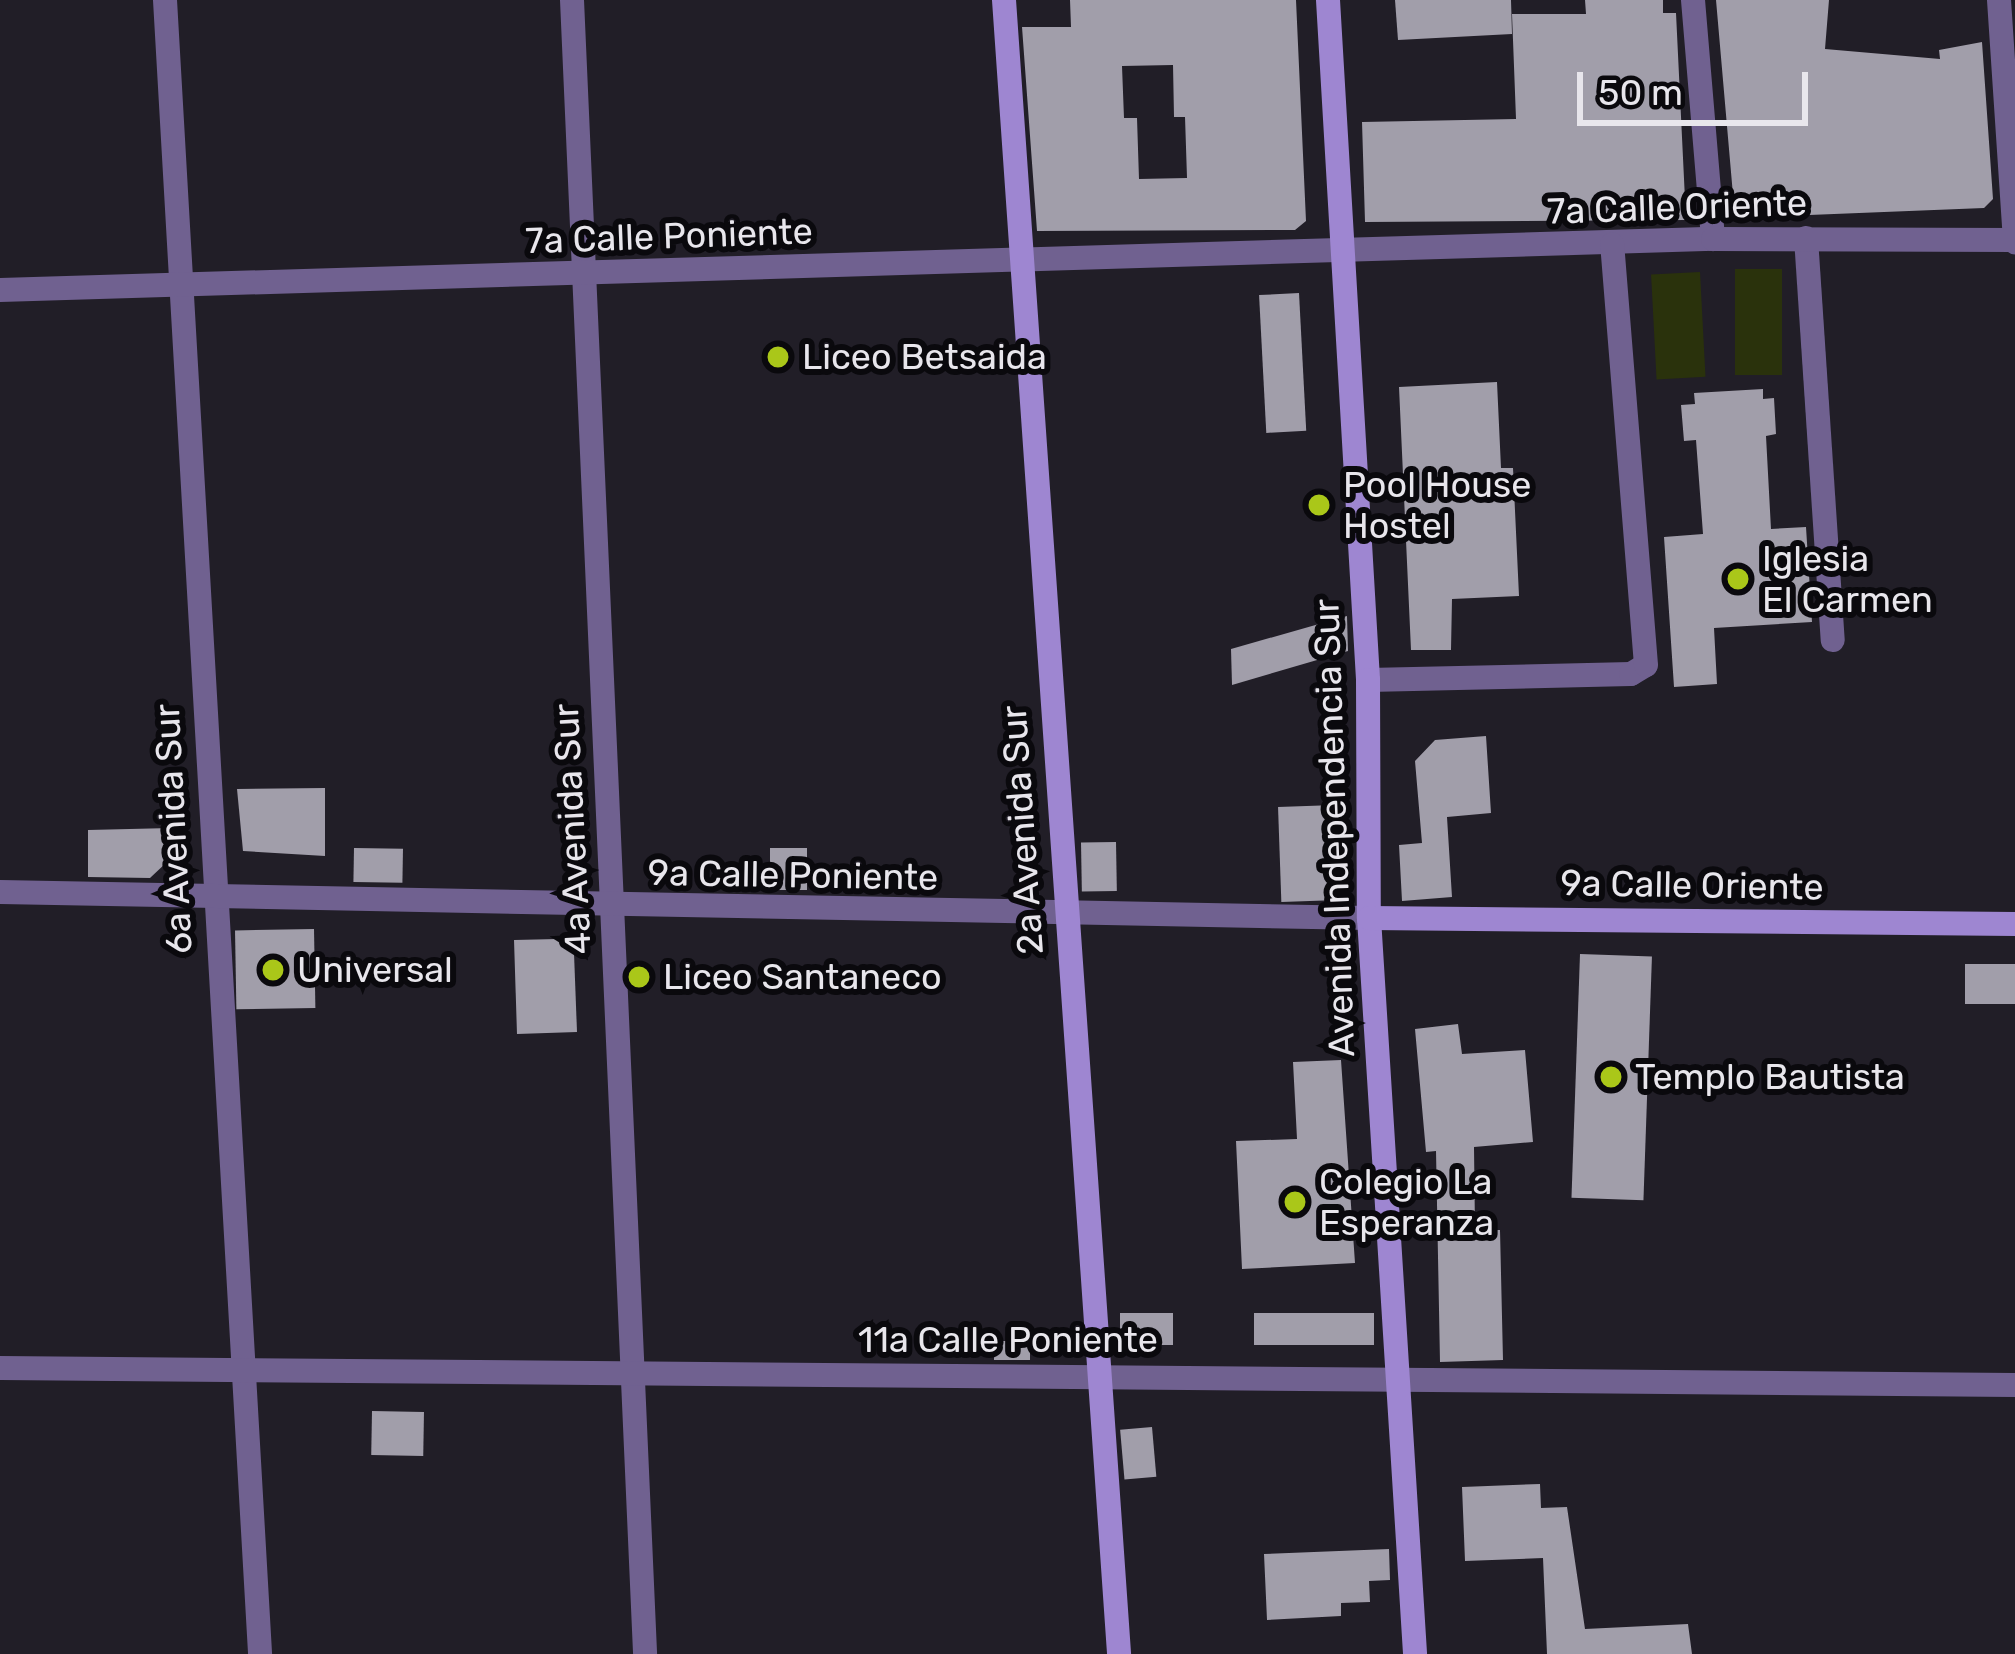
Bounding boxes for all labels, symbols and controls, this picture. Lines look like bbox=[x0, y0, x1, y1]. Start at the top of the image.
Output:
scale bar bbox=[1583, 48, 1814, 122]
text: 50 m bbox=[1598, 71, 1683, 114]
street label: 7a Calle Oriente bbox=[1546, 181, 1808, 233]
street label: 7a Calle Poniente bbox=[525, 209, 813, 263]
place label: Liceo Betsaida bbox=[802, 335, 1047, 379]
marker: Liceo Betsaida bbox=[765, 344, 791, 370]
place label: Pool House Hostel bbox=[1343, 462, 1531, 547]
marker: Pool House Hostel bbox=[1306, 492, 1332, 518]
place label: Iglesia El Carmen bbox=[1762, 536, 1933, 621]
marker: Iglesia El Carmen bbox=[1725, 566, 1751, 592]
street label: Avenida Independencia Sur bbox=[1304, 598, 1364, 1058]
street label: 6a Avenida Sur bbox=[145, 702, 201, 956]
street label: 4a Avenida Sur bbox=[544, 702, 600, 956]
street label: 2a Avenida Sur bbox=[992, 703, 1052, 957]
street label: 9a Calle Poniente bbox=[647, 851, 939, 899]
street label: 9a Calle Oriente bbox=[1560, 861, 1824, 909]
place label: Universal bbox=[297, 948, 453, 992]
place label: Liceo Santaneco bbox=[663, 955, 942, 999]
marker: Universal bbox=[260, 957, 286, 983]
marker: Liceo Santaneco bbox=[626, 964, 652, 990]
place label: Templo Bautista bbox=[1635, 1055, 1905, 1099]
marker: Templo Bautista bbox=[1598, 1064, 1624, 1090]
place label: Colegio La Esperanza bbox=[1319, 1159, 1494, 1244]
marker: Colegio La Esperanza bbox=[1282, 1189, 1308, 1215]
street label: 11a Calle Poniente bbox=[858, 1318, 1158, 1362]

